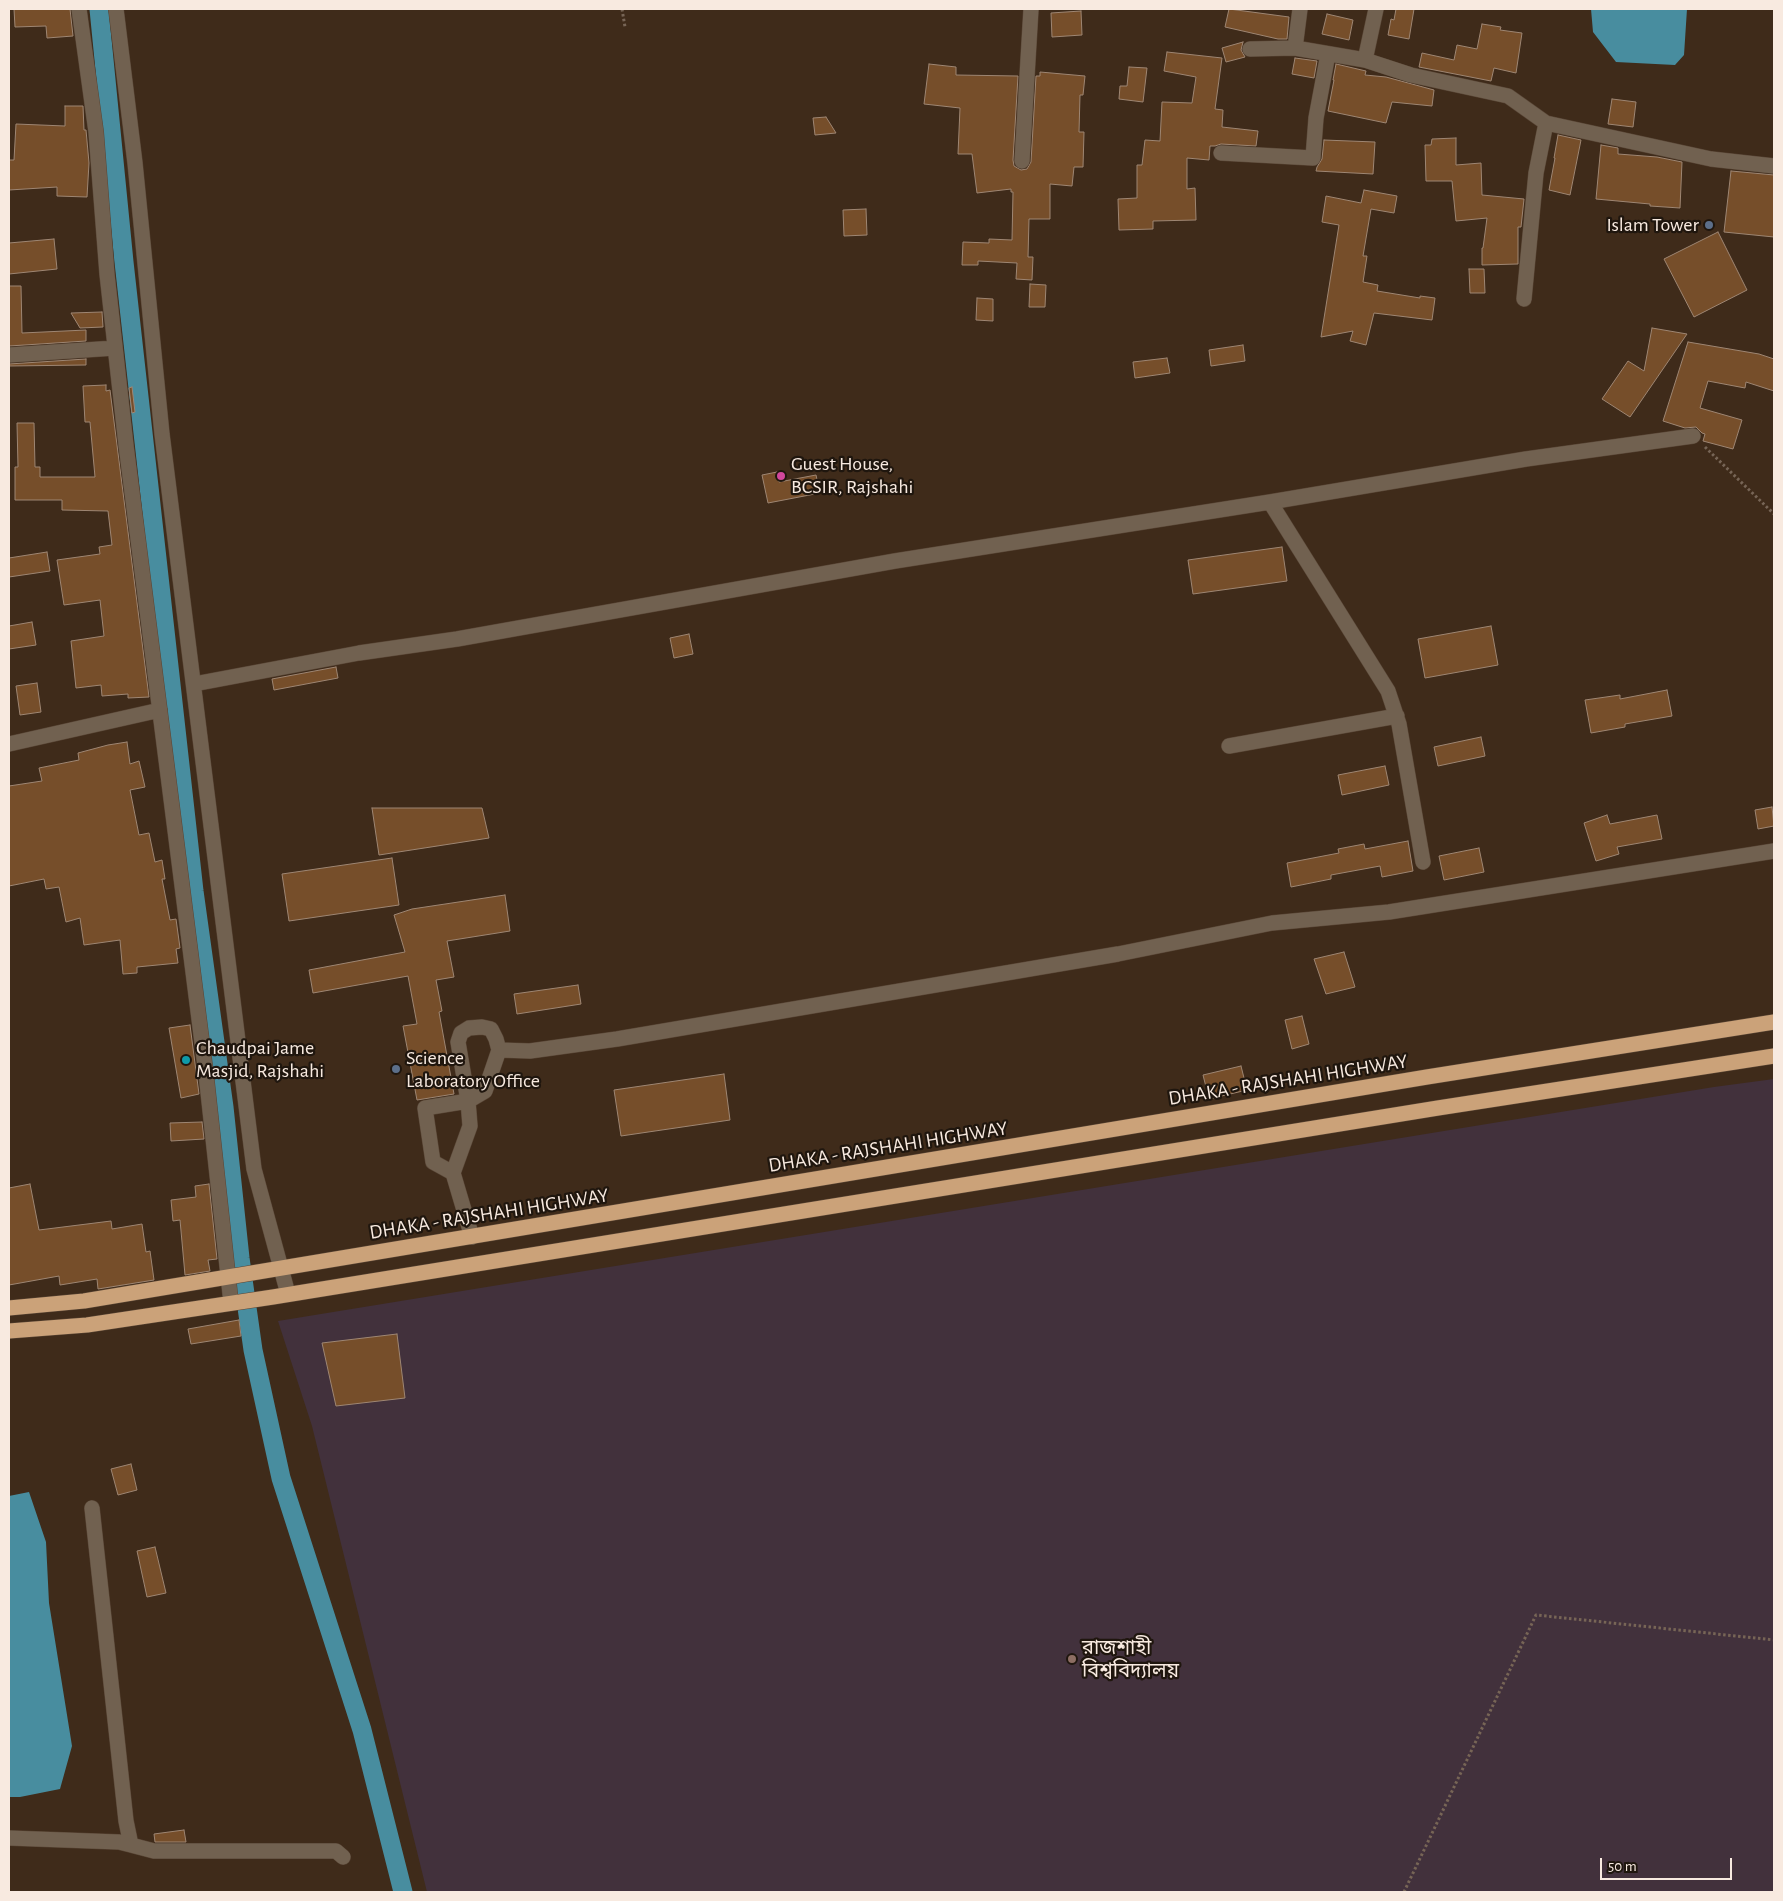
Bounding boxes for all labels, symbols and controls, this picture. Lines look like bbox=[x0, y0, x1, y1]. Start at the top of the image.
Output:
place label: Islam Tower bbox=[1606, 213, 1699, 237]
marker: Islam Tower bbox=[1703, 219, 1715, 231]
place label: Guest House, BCSIR, Rajshahi bbox=[791, 452, 913, 499]
marker: Guest House, BCSIR, Rajshahi bbox=[775, 470, 787, 482]
place label: Chaudpai Jame Masjid, Rajshahi bbox=[196, 1036, 324, 1083]
place label: Science Laboratory Office bbox=[406, 1046, 540, 1093]
street label: DHAKA - RAJSHAHI HIGHWAY bbox=[1167, 1049, 1409, 1111]
marker: Chaudpai Jame Masjid, Rajshahi bbox=[180, 1054, 192, 1066]
marker: Science Laboratory Office bbox=[390, 1063, 402, 1075]
street label: DHAKA - RAJSHAHI HIGHWAY bbox=[767, 1116, 1009, 1178]
street label: DHAKA - RAJSHAHI HIGHWAY bbox=[368, 1183, 610, 1245]
place label: রাজশাহী বিশ্ববিদ্যালয় bbox=[1082, 1636, 1179, 1683]
marker: রাজশাহী বিশ্ববিদ্যালয় bbox=[1066, 1653, 1078, 1665]
scale bar bbox=[1603, 1848, 1736, 1880]
text: 50 m bbox=[1608, 1859, 1637, 1874]

